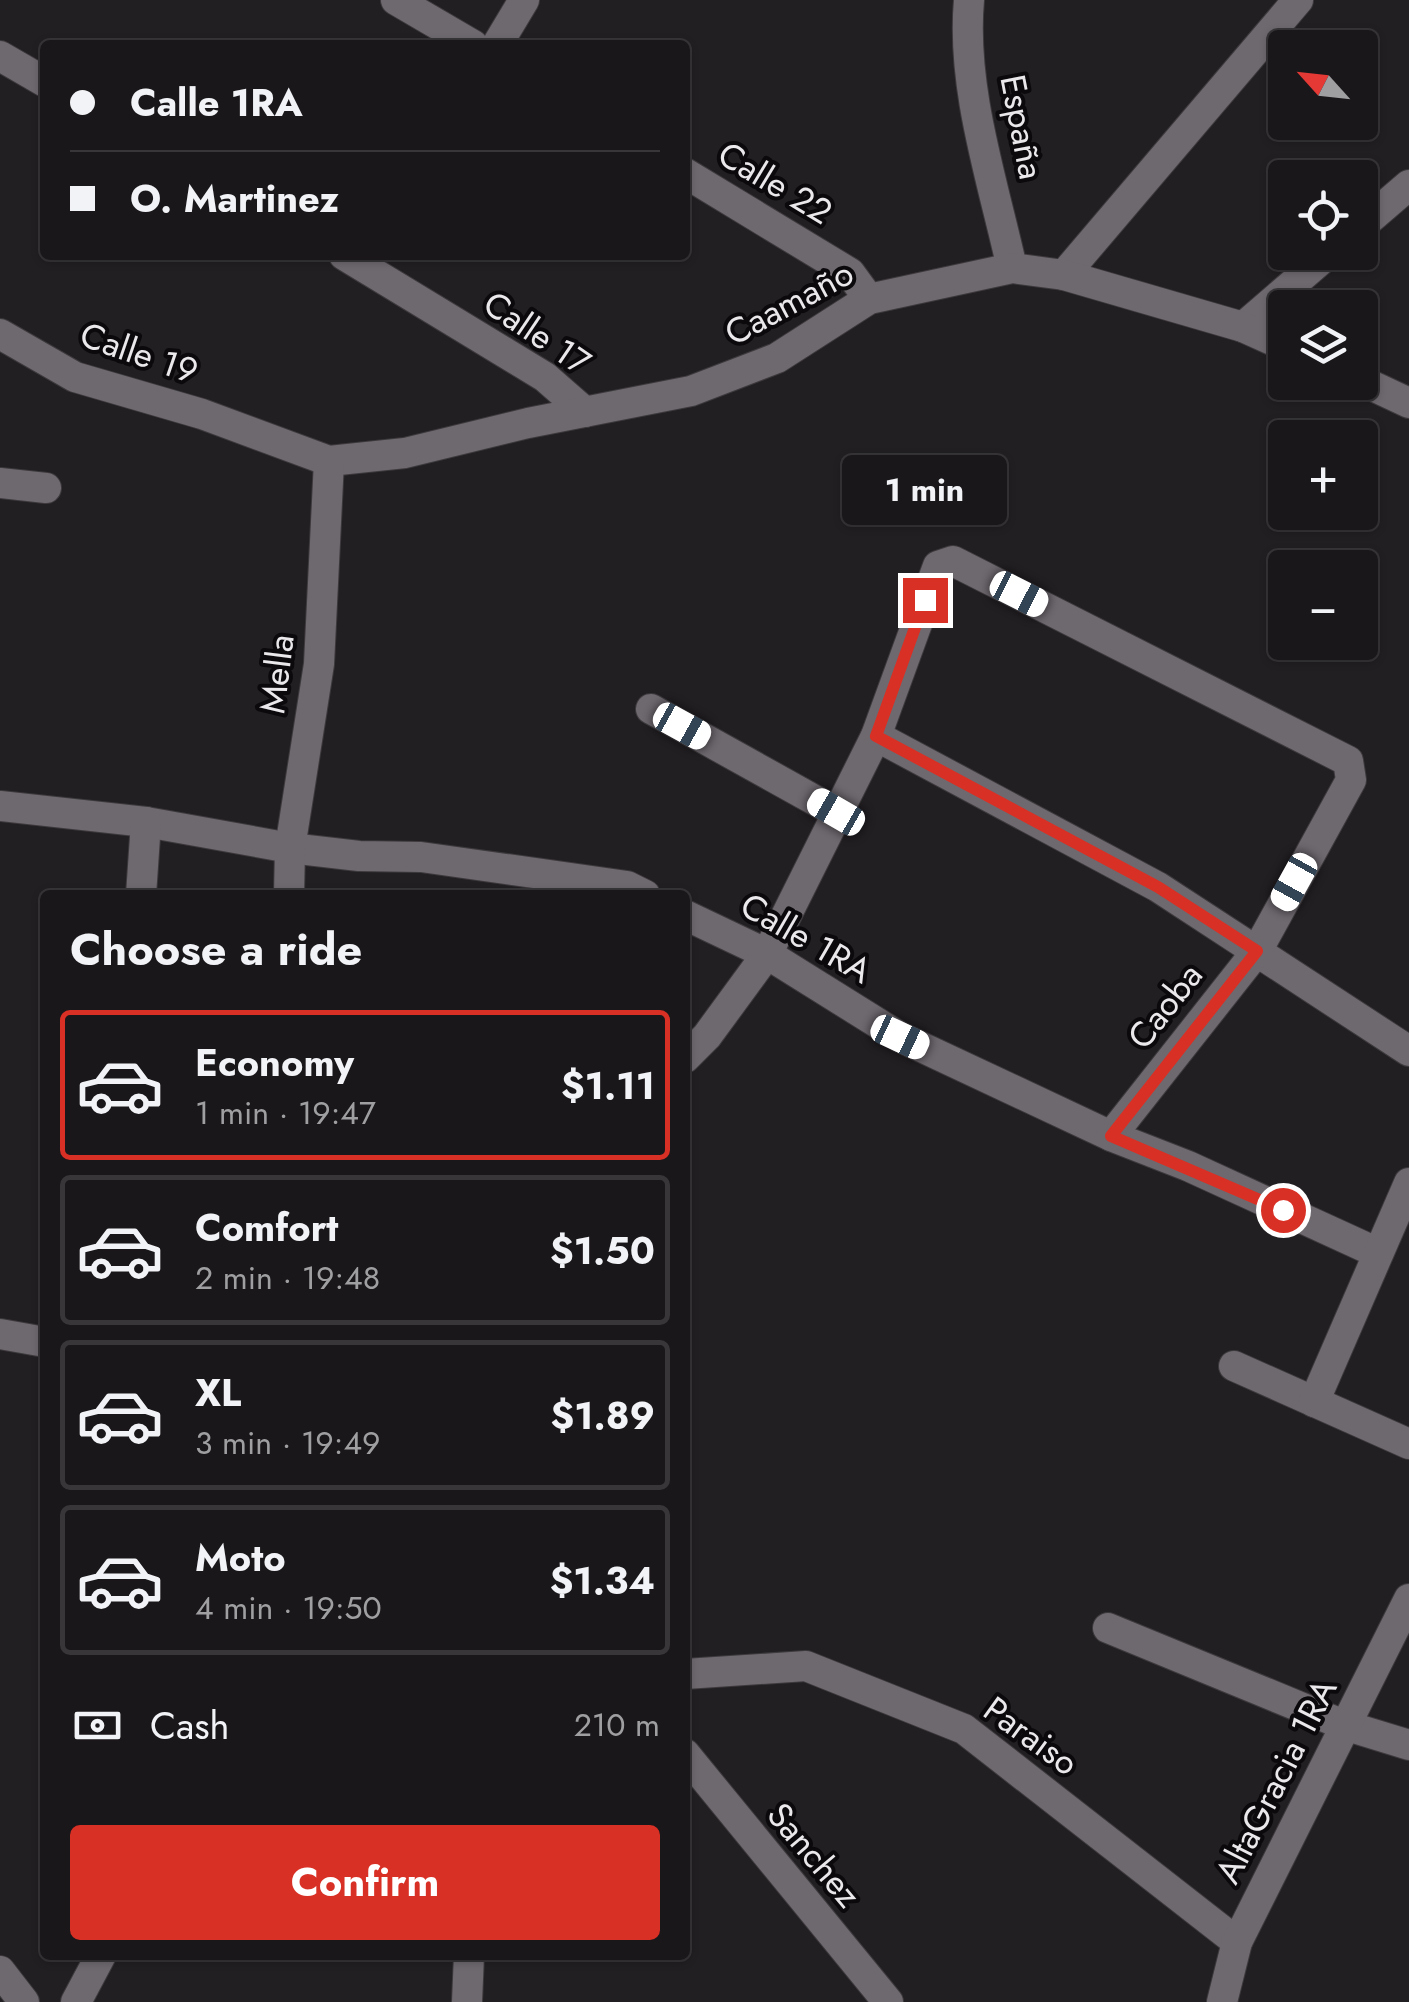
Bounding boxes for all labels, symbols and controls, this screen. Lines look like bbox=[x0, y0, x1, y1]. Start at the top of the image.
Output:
north arrow bbox=[1268, 30, 1378, 140]
map controls bbox=[1268, 30, 1378, 660]
street label: España bbox=[987, 71, 1057, 183]
text: Calle 1RA bbox=[130, 75, 303, 130]
street label: Calle 22 bbox=[708, 129, 842, 237]
button: locate bbox=[1268, 160, 1378, 270]
text: O. Martinez bbox=[130, 171, 339, 226]
street label: Caamaño bbox=[716, 248, 862, 358]
street label: Calle 17 bbox=[473, 279, 601, 388]
button: layers bbox=[1268, 290, 1378, 400]
street label: Calle 19 bbox=[73, 310, 205, 396]
button: + bbox=[1268, 420, 1378, 530]
callout: 1 min bbox=[842, 455, 1008, 525]
text: 1 min bbox=[885, 467, 964, 513]
button: − bbox=[1268, 550, 1378, 660]
car bbox=[985, 567, 1053, 621]
route end bbox=[903, 578, 948, 623]
street label: Mella bbox=[247, 632, 307, 716]
car bbox=[648, 698, 716, 754]
car bbox=[803, 784, 869, 840]
car bbox=[1266, 848, 1322, 916]
street label: Calle 1RA bbox=[731, 880, 881, 996]
text: Choose a ride bbox=[70, 917, 362, 982]
street label: Caoba bbox=[1116, 953, 1214, 1059]
car bbox=[866, 1011, 934, 1063]
text: Economy bbox=[195, 1035, 354, 1090]
icon: car bbox=[75, 1040, 165, 1130]
text: $1.11 bbox=[561, 1058, 655, 1113]
text: 1 min · 19:47 bbox=[195, 1090, 376, 1136]
route start bbox=[1261, 1188, 1306, 1233]
text: Comfort bbox=[195, 1200, 338, 1255]
icon: car bbox=[75, 1205, 165, 1295]
text: $1.50 bbox=[550, 1223, 655, 1278]
text: 2 min · 19:48 bbox=[195, 1255, 380, 1301]
text: XL bbox=[195, 1365, 241, 1420]
icon: car bbox=[75, 1370, 165, 1460]
text: $1.89 bbox=[551, 1388, 655, 1443]
text: 3 min · 19:49 bbox=[195, 1420, 380, 1466]
text: Moto bbox=[195, 1530, 286, 1585]
icon: car bbox=[75, 1535, 165, 1625]
text: $1.34 bbox=[550, 1553, 655, 1608]
text: 4 min · 19:50 bbox=[195, 1585, 382, 1631]
street label: AltaGracia 1RA bbox=[1203, 1670, 1349, 1892]
street label: Paraiso bbox=[973, 1685, 1089, 1787]
icon: cash bbox=[70, 1698, 125, 1753]
text: Cash bbox=[150, 1698, 230, 1753]
text: 210 m bbox=[574, 1702, 660, 1748]
street label: Sanchez bbox=[755, 1792, 873, 1918]
button: Confirm bbox=[70, 1825, 660, 1940]

